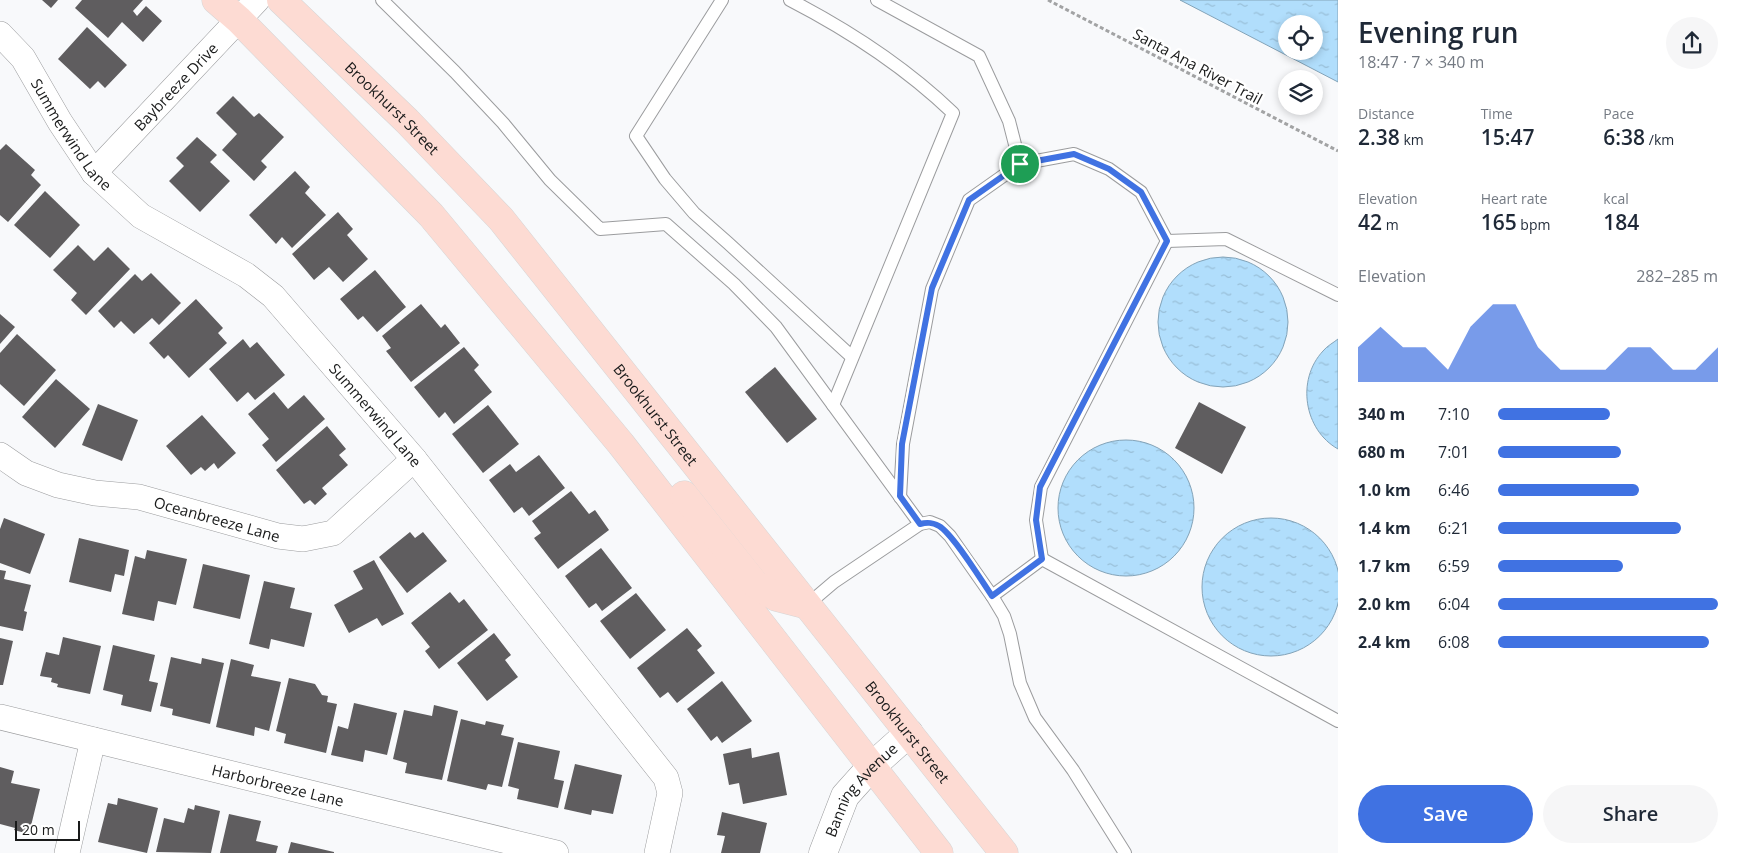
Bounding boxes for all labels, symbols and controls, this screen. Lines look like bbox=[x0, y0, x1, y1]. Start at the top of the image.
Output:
text: Evening run bbox=[1358, 13, 1519, 51]
map controls bbox=[1278, 15, 1323, 115]
button: locate bbox=[1278, 15, 1323, 60]
button: share bbox=[1666, 17, 1718, 69]
street label: Santa Ana River Trail bbox=[1130, 23, 1266, 109]
street label: Baybreeze Drive bbox=[129, 38, 222, 135]
text: 18:47 · 7 × 340 m bbox=[1358, 51, 1484, 73]
street label: Brookhurst Street bbox=[341, 57, 444, 159]
button: layers bbox=[1278, 70, 1323, 115]
street label: Summerwind Lane bbox=[27, 75, 116, 195]
text: Distance bbox=[1358, 104, 1414, 123]
text: Time bbox=[1481, 104, 1513, 123]
text: Pace bbox=[1603, 104, 1634, 123]
text: 2.38 bbox=[1358, 123, 1400, 151]
text: 15:47 bbox=[1481, 123, 1534, 151]
text: 6:38 bbox=[1603, 123, 1645, 151]
text: km bbox=[1400, 130, 1424, 149]
text: /km bbox=[1645, 130, 1674, 149]
pin bbox=[999, 143, 1041, 185]
icon: arrive bbox=[1006, 150, 1034, 178]
text: Elevation bbox=[1358, 189, 1417, 208]
text: Heart rate bbox=[1481, 189, 1547, 208]
text: kcal bbox=[1603, 189, 1629, 208]
text: 42 bbox=[1358, 208, 1382, 236]
text: 165 bbox=[1481, 208, 1517, 236]
text: 184 bbox=[1603, 208, 1639, 236]
text: m bbox=[1382, 215, 1399, 234]
text: bpm bbox=[1517, 215, 1550, 234]
text: Elevation bbox=[1358, 265, 1426, 287]
text: 282–285 m bbox=[1636, 265, 1718, 287]
street label: Summerwind Lane bbox=[325, 359, 426, 471]
street label: Brookhurst Street bbox=[609, 359, 703, 470]
text: 340 m bbox=[1358, 403, 1405, 425]
text: 7:10 bbox=[1438, 403, 1470, 425]
text: 680 m bbox=[1358, 441, 1405, 463]
text: 7:01 bbox=[1438, 441, 1470, 463]
text: 1.0 km bbox=[1358, 479, 1411, 501]
text: 6:46 bbox=[1438, 479, 1470, 501]
street label: Oceanbreeze Lane bbox=[152, 492, 283, 546]
text: 1.4 km bbox=[1358, 517, 1411, 539]
text: 6:21 bbox=[1438, 517, 1470, 539]
text: 1.7 km bbox=[1358, 555, 1411, 577]
text: 6:59 bbox=[1438, 555, 1470, 577]
text: 2.0 km bbox=[1358, 593, 1411, 615]
text: 6:04 bbox=[1438, 593, 1470, 615]
text: 2.4 km bbox=[1358, 631, 1411, 653]
text: 6:08 bbox=[1438, 631, 1470, 653]
street label: Brookhurst Street bbox=[861, 677, 954, 787]
street label: Banning Avenue bbox=[820, 738, 901, 840]
street label: Harborbreeze Lane bbox=[210, 759, 346, 811]
button: Save bbox=[1358, 785, 1533, 843]
button: Share bbox=[1543, 785, 1718, 843]
scale bar bbox=[15, 818, 80, 841]
text: 20 m bbox=[22, 820, 55, 839]

